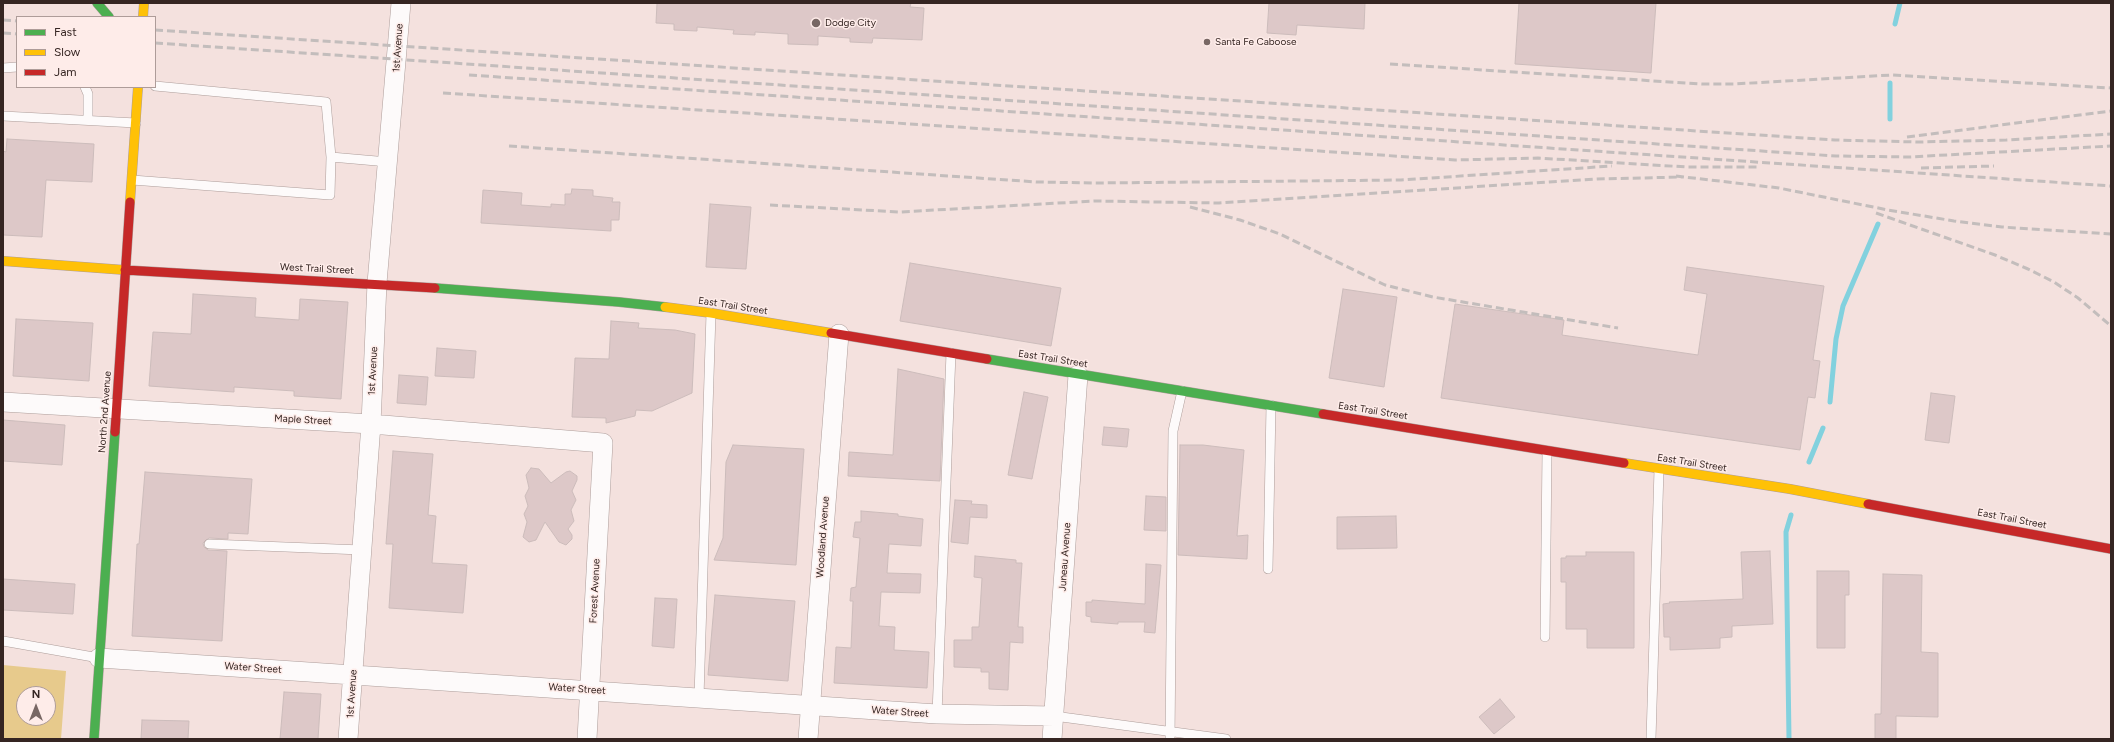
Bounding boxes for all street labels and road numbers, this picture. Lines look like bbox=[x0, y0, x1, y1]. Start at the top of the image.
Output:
street label: 1st Avenue bbox=[390, 23, 406, 73]
street label: West Trail Street bbox=[280, 261, 354, 277]
street label: East Trail Street bbox=[697, 295, 769, 317]
street label: 1st Avenue bbox=[366, 346, 380, 396]
street label: East Trail Street bbox=[1017, 348, 1089, 370]
street label: North 2nd Avenue bbox=[96, 371, 114, 453]
street label: East Trail Street bbox=[1337, 400, 1409, 422]
street label: Maple Street bbox=[274, 413, 332, 427]
street label: East Trail Street bbox=[1656, 452, 1728, 474]
street label: Woodland Avenue bbox=[814, 496, 832, 578]
street label: East Trail Street bbox=[1976, 506, 2048, 532]
street label: Juneau Avenue bbox=[1057, 522, 1073, 592]
street label: Forest Avenue bbox=[587, 558, 603, 624]
street label: Water Street bbox=[224, 660, 282, 676]
street label: 1st Avenue bbox=[344, 669, 360, 719]
street label: Water Street bbox=[548, 681, 606, 697]
street label: Water Street bbox=[871, 704, 929, 720]

